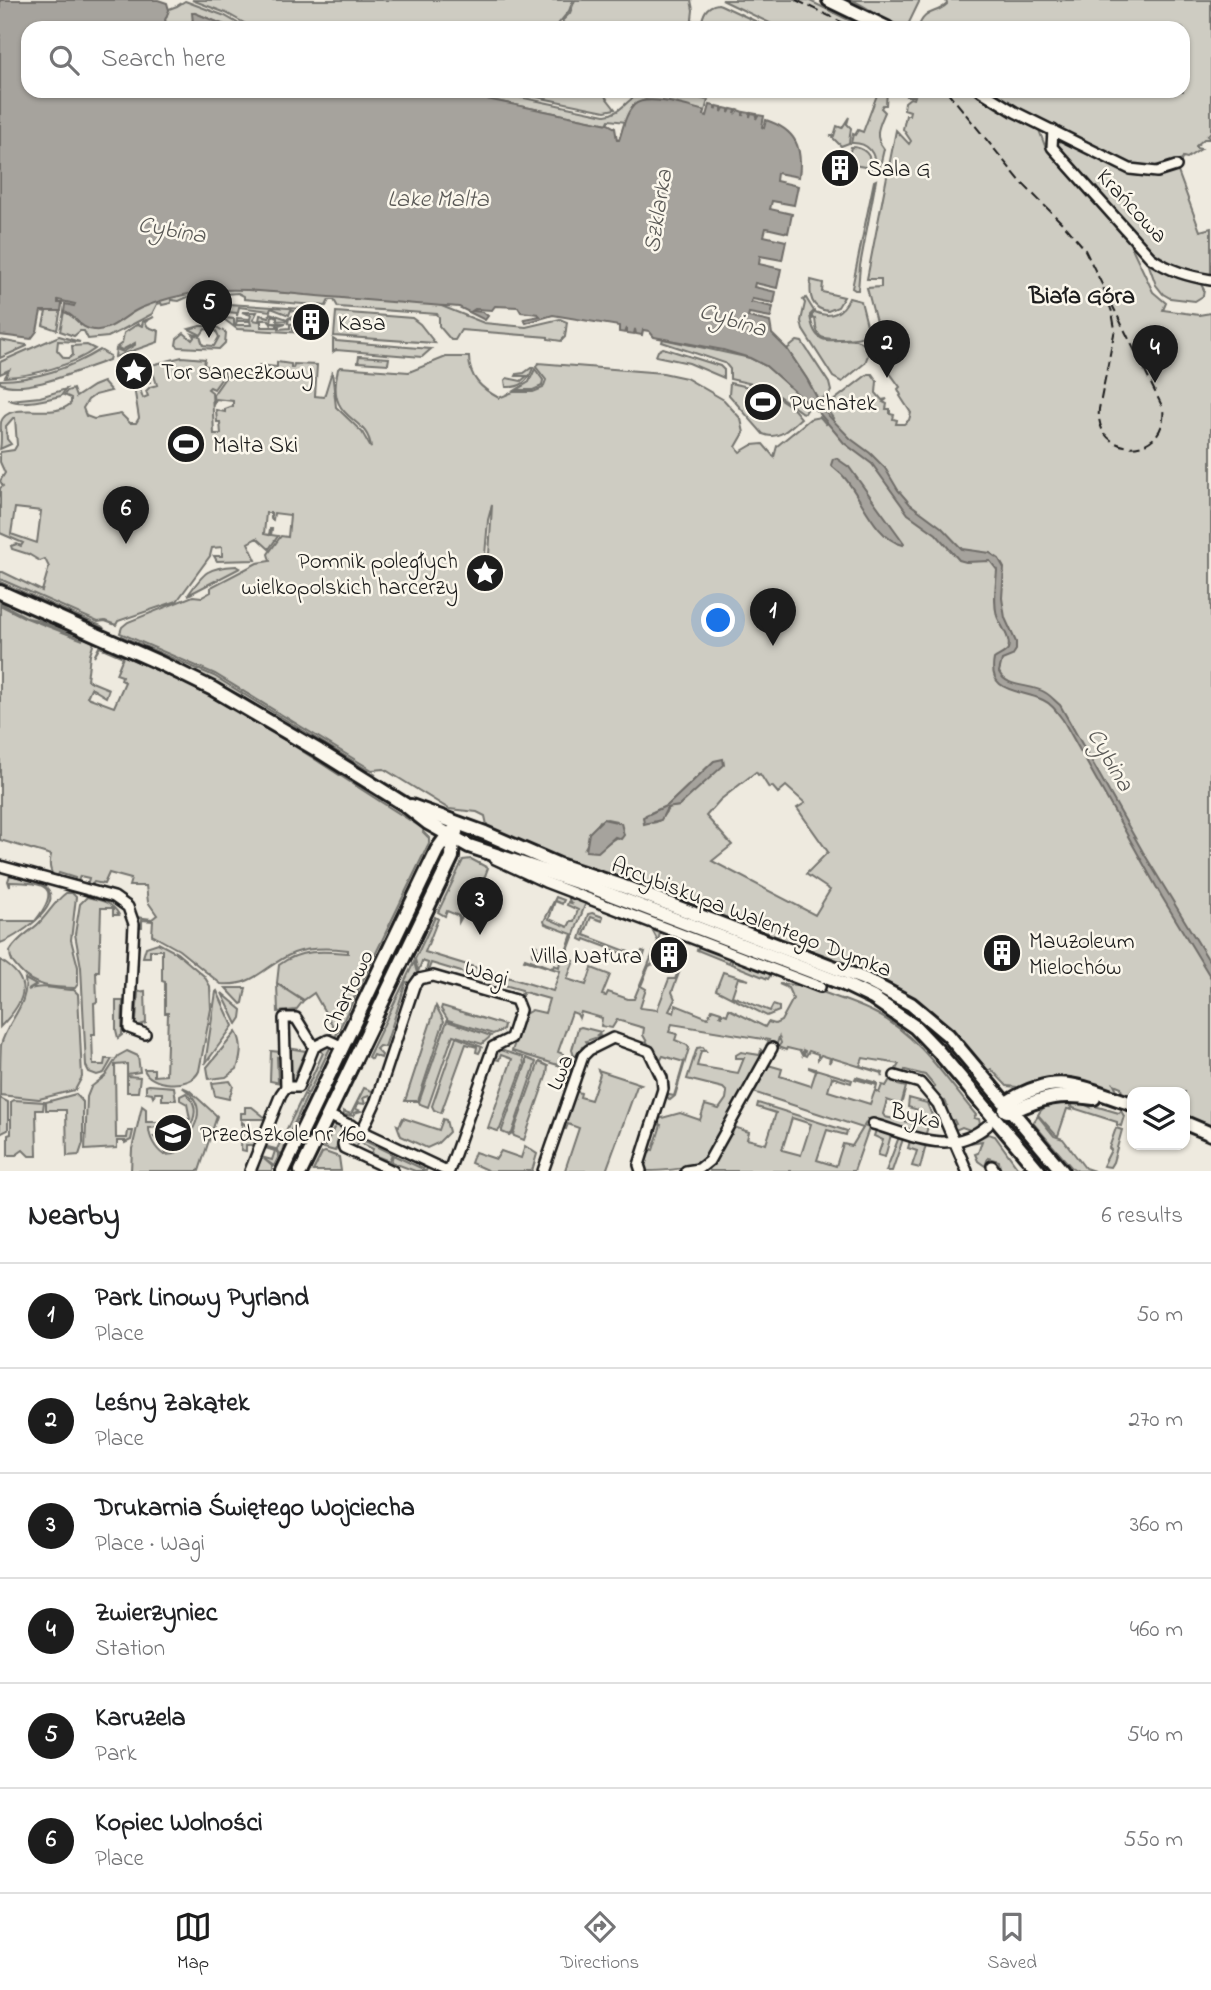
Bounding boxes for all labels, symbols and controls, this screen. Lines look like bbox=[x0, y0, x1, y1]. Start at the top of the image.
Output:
search box bbox=[21, 21, 1190, 98]
icon: search bbox=[45, 41, 83, 79]
text: Search here bbox=[101, 41, 226, 79]
building icon: Sala G bbox=[819, 147, 861, 189]
place label: Sala G bbox=[867, 154, 931, 187]
street label: Krańcowa bbox=[1088, 162, 1175, 252]
water label: Szklarka bbox=[636, 166, 683, 256]
water label: Lake Malta bbox=[387, 183, 490, 218]
water label: Cybina bbox=[135, 208, 209, 255]
pin: 5 bbox=[186, 280, 232, 338]
district label: Biała Góra bbox=[1028, 280, 1135, 315]
water label: Cybina bbox=[694, 295, 771, 348]
building icon: Kasa bbox=[290, 301, 332, 343]
place label: Kasa bbox=[338, 308, 386, 341]
pin: 2 bbox=[864, 320, 910, 378]
pin: 4 bbox=[1132, 325, 1178, 383]
place icon: Tor saneczkowy bbox=[113, 350, 155, 392]
place label: Tor saneczkowy bbox=[161, 357, 314, 392]
sports icon: Puchatek bbox=[742, 381, 784, 423]
place label: Puchatek bbox=[790, 388, 878, 421]
sports icon: Malta Ski bbox=[165, 423, 207, 465]
place label: Malta Ski bbox=[213, 430, 298, 463]
pin: 6 bbox=[103, 486, 149, 544]
place label: Pomnik poległych wielkopolskich harcerzy bbox=[242, 546, 458, 607]
place icon: Pomnik poległych wielkopolskich harcerzy bbox=[464, 552, 506, 594]
pin: 1 bbox=[750, 588, 796, 646]
your location bbox=[701, 603, 735, 637]
water label: Cybina bbox=[1077, 722, 1142, 799]
street label: Arcybiskupa Walentego Dymka bbox=[605, 850, 896, 989]
pin: 3 bbox=[457, 877, 503, 935]
place label: Mauzoleum Mielochów bbox=[1029, 926, 1134, 985]
building icon: Mauzoleum Mielochów bbox=[981, 932, 1023, 974]
building icon: Villa Natura bbox=[648, 934, 690, 976]
place label: Villa Natura bbox=[531, 941, 642, 974]
street label: Chartowo bbox=[315, 945, 384, 1040]
street label: Wagi bbox=[460, 952, 512, 997]
street label: Lwa bbox=[539, 1050, 583, 1096]
map controls bbox=[1127, 1087, 1190, 1150]
button: layers bbox=[1127, 1087, 1190, 1150]
street label: Byka bbox=[885, 1095, 944, 1142]
school or university icon: Przedszkole nr 160 bbox=[152, 1112, 194, 1154]
place label: Przedszkole nr 160 bbox=[200, 1119, 366, 1152]
text: Nearby bbox=[28, 1195, 120, 1239]
text: 6 results bbox=[1102, 1200, 1183, 1233]
text: Park Linowy Pyrland bbox=[95, 1280, 309, 1318]
text: 1 bbox=[47, 1299, 55, 1332]
text: 50 m bbox=[1136, 1299, 1183, 1332]
text: Place bbox=[95, 1318, 144, 1351]
text: Leśny Zakątek bbox=[95, 1385, 249, 1423]
text: 2 bbox=[45, 1404, 57, 1437]
text: 270 m bbox=[1129, 1404, 1183, 1437]
text: Place bbox=[95, 1423, 144, 1456]
text: Drukarnia Świętego Wojciecha bbox=[95, 1490, 415, 1528]
text: 3 bbox=[46, 1509, 56, 1542]
text: 360 m bbox=[1130, 1509, 1183, 1542]
text: Place · Wagi bbox=[95, 1528, 205, 1561]
text: Zwierzyniec bbox=[95, 1595, 217, 1633]
text: 4 bbox=[46, 1614, 56, 1647]
text: 460 m bbox=[1130, 1614, 1183, 1647]
text: Station bbox=[95, 1633, 165, 1666]
text: Karuzela bbox=[95, 1700, 185, 1738]
text: 5 bbox=[44, 1719, 58, 1752]
text: 540 m bbox=[1127, 1719, 1183, 1752]
text: Park bbox=[95, 1738, 137, 1771]
text: Kopiec Wolności bbox=[95, 1805, 263, 1843]
text: 6 bbox=[46, 1824, 56, 1857]
text: 550 m bbox=[1123, 1824, 1183, 1857]
text: Place bbox=[95, 1843, 144, 1876]
tab: Map bbox=[174, 1908, 212, 1977]
tab: Directions bbox=[560, 1908, 639, 1977]
tab: Saved bbox=[987, 1908, 1037, 1977]

